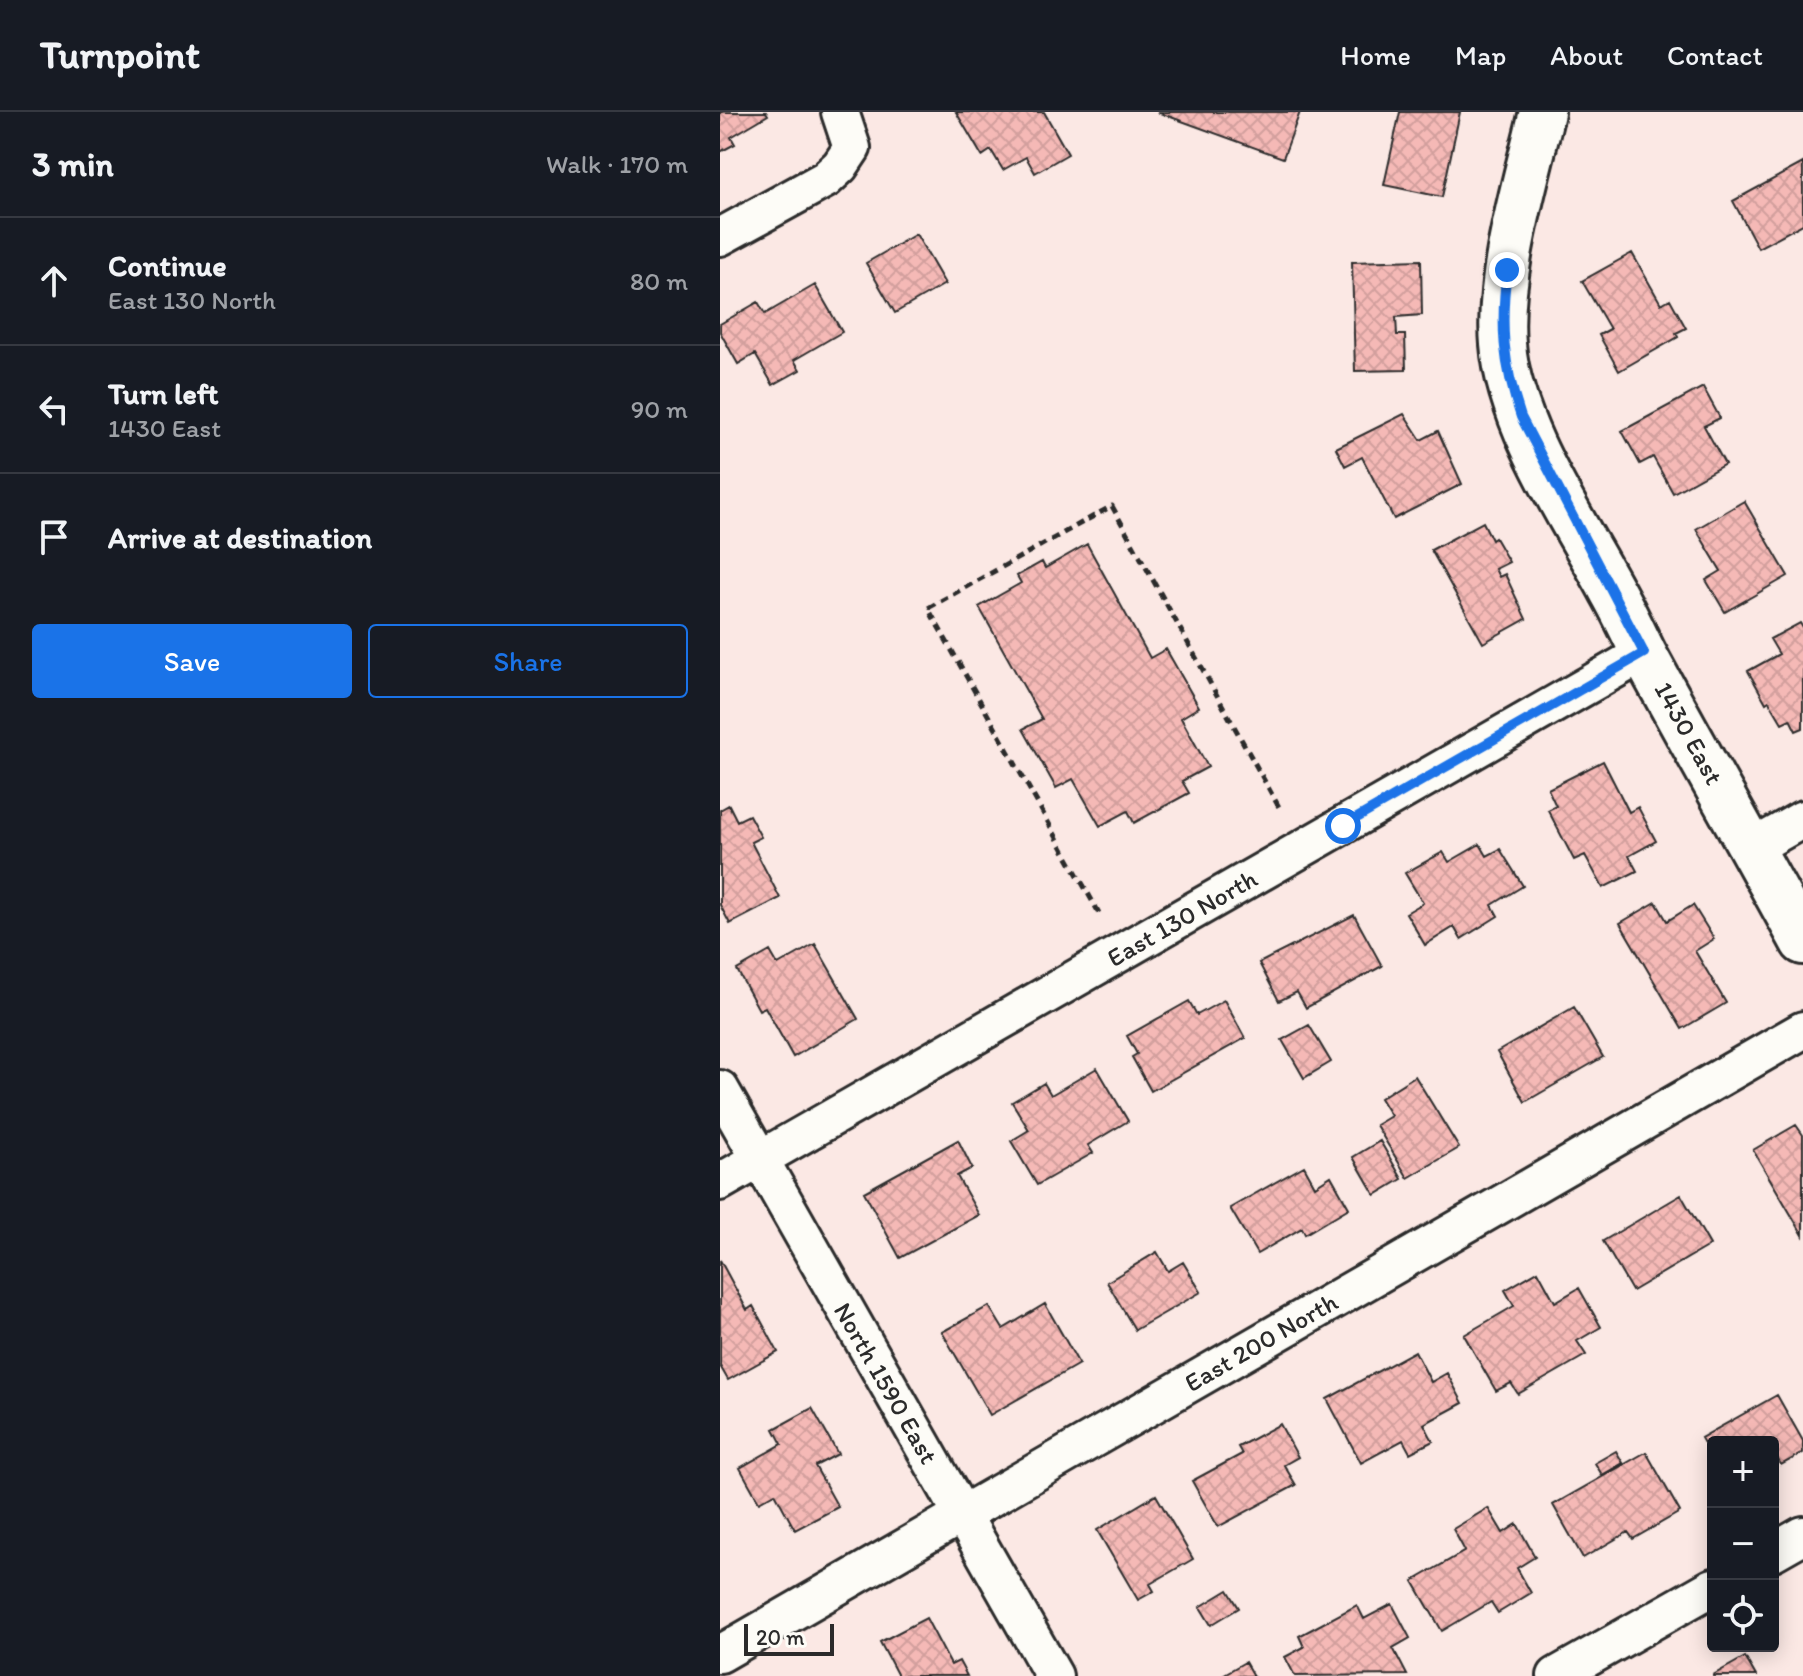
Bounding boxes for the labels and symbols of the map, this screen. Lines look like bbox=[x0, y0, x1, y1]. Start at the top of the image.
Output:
route end bbox=[1489, 252, 1525, 288]
street label: 1430 East bbox=[1648, 676, 1730, 790]
route start bbox=[1325, 808, 1361, 844]
street label: East 130 North bbox=[1101, 862, 1263, 974]
street label: East 200 North bbox=[1179, 1285, 1343, 1399]
street label: North 1590 East bbox=[827, 1297, 945, 1470]
scale bar bbox=[744, 1620, 834, 1656]

